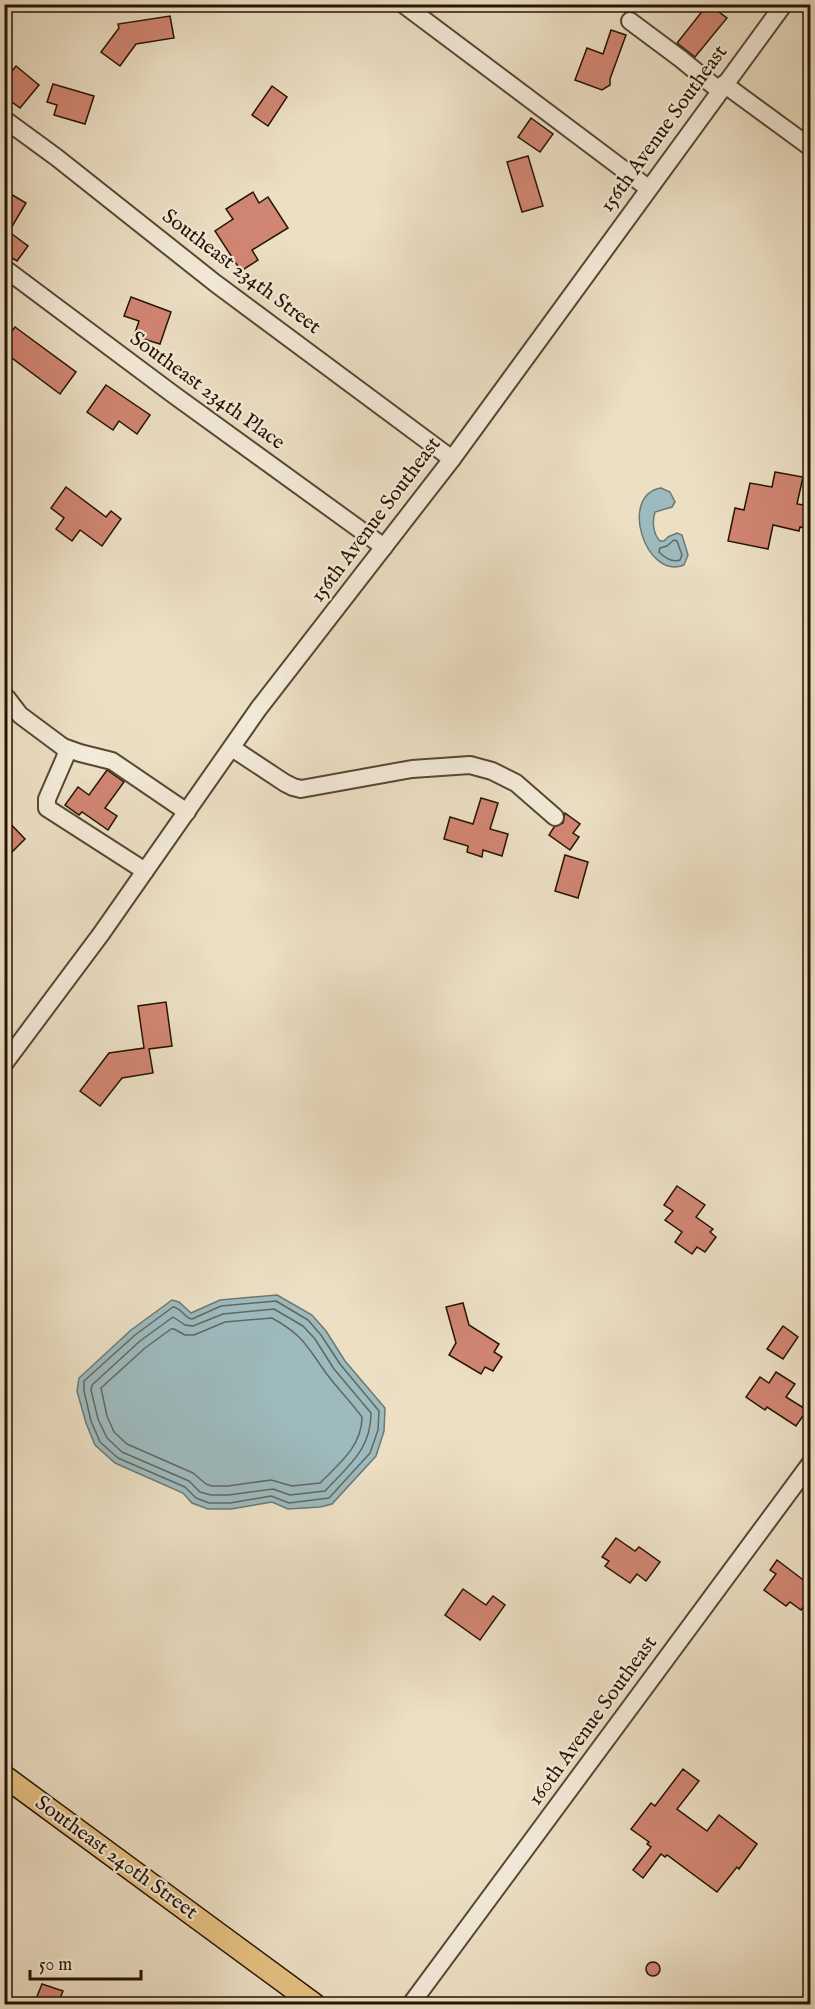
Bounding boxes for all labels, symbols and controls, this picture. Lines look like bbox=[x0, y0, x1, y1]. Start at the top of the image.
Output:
street label: 156th Avenue Southeast bbox=[594, 40, 734, 218]
street label: Southeast 234th Street bbox=[156, 203, 326, 341]
street label: Southeast 234th Place bbox=[124, 326, 290, 457]
street label: 156th Avenue Southeast bbox=[305, 432, 447, 608]
street label: 160th Avenue Southeast bbox=[522, 1631, 664, 1811]
street label: Southeast 240th Street bbox=[29, 1790, 203, 1926]
scale bar bbox=[30, 1943, 141, 1981]
text: 50 m bbox=[39, 1954, 72, 1977]

